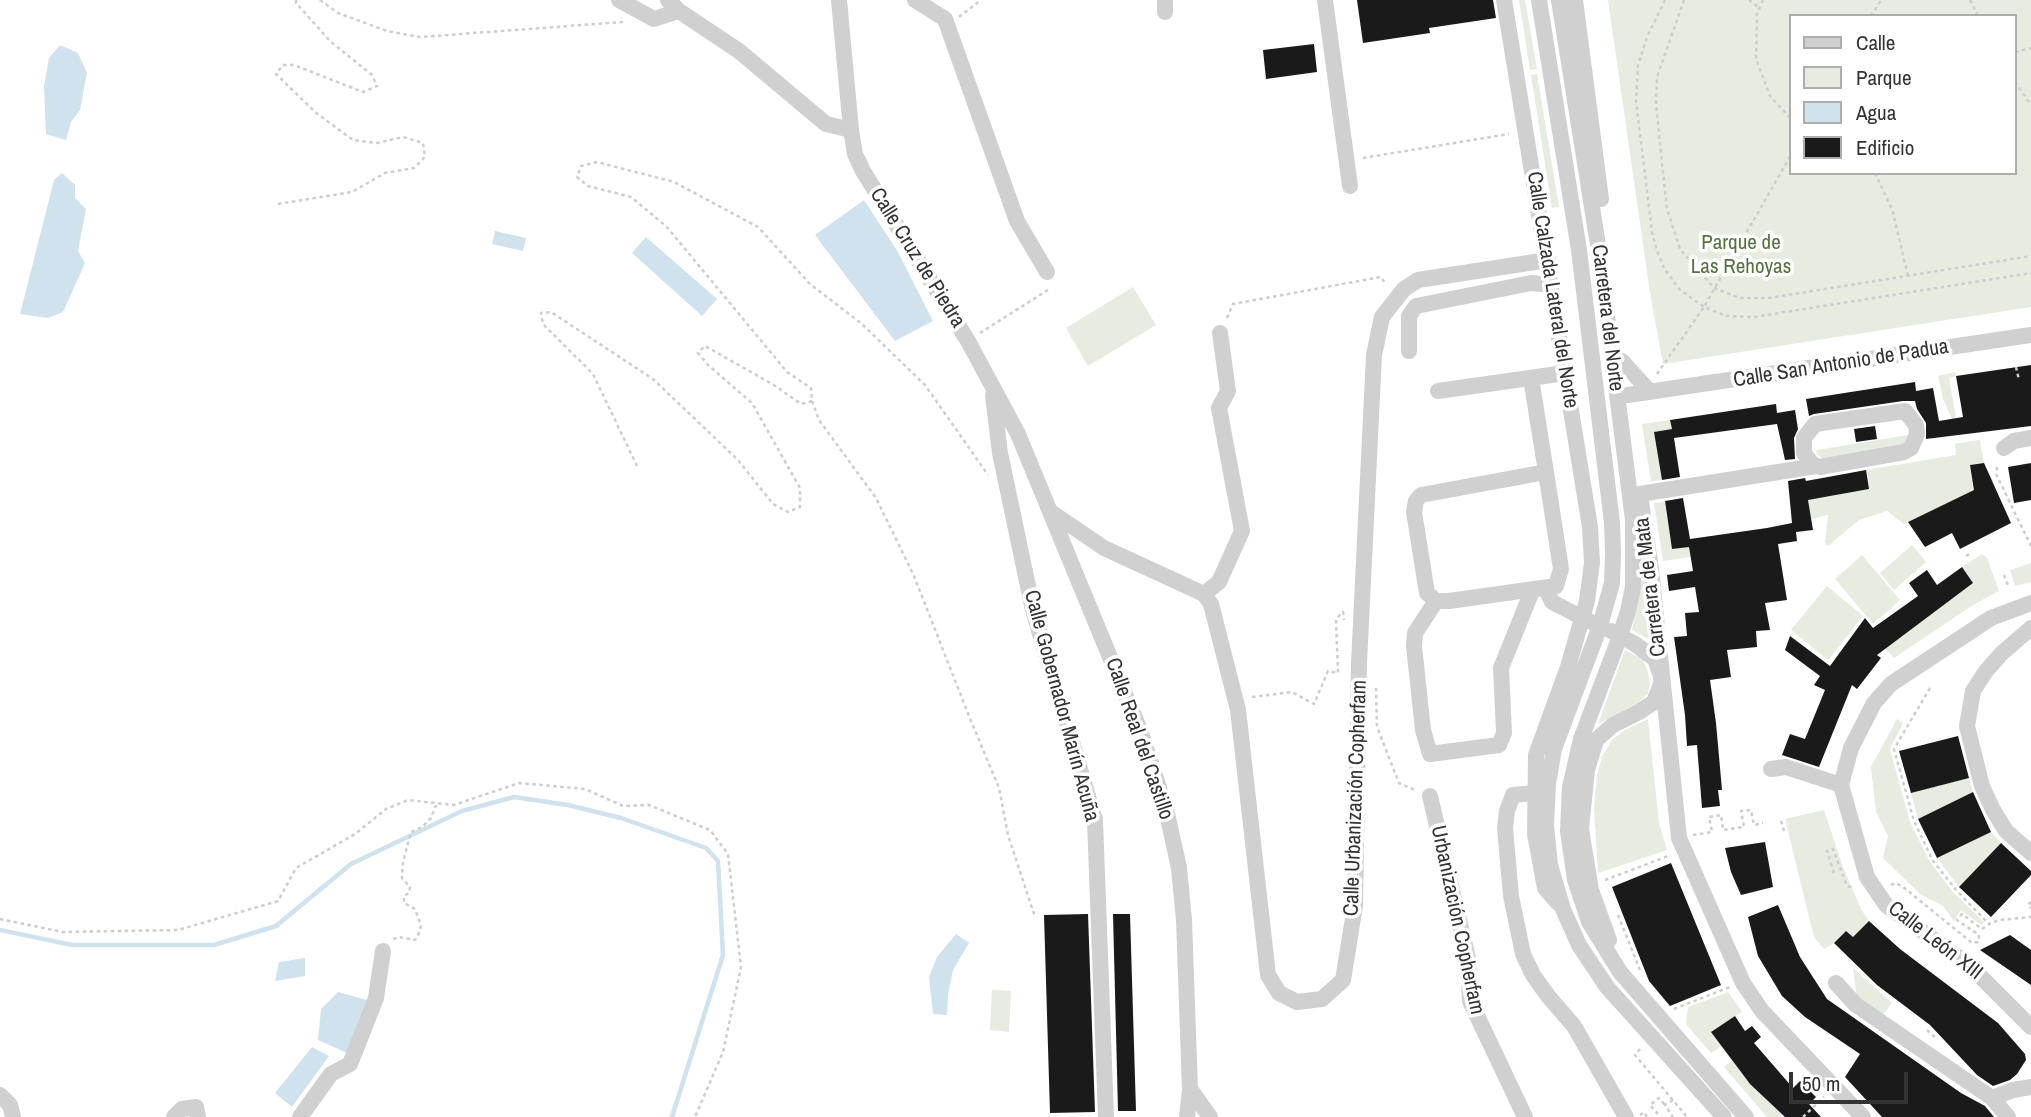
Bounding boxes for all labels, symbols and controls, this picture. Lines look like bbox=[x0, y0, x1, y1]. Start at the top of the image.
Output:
legend bbox=[1790, 14, 2017, 175]
text: Calle bbox=[1856, 28, 1895, 57]
text: Parque bbox=[1856, 63, 1912, 92]
text: Agua bbox=[1856, 98, 1896, 127]
text: Edificio bbox=[1856, 133, 1914, 162]
street label: Calle Calzada Lateral del Norte bbox=[1521, 170, 1583, 410]
street label: Calle Cruz de Piedra bbox=[864, 184, 970, 332]
park label: Parque de Las Rehoyas bbox=[1691, 230, 1791, 280]
street label: Carretera del Norte bbox=[1586, 243, 1628, 393]
street label: Calle San Antonio de Padua bbox=[1732, 335, 1950, 393]
street label: Carretera de Mata bbox=[1630, 516, 1672, 658]
street label: Calle Gobernador Marín Acuña bbox=[1018, 588, 1104, 824]
street label: Calle Real del Castillo bbox=[1100, 655, 1178, 823]
street label: Calle Urbanización Copherfam bbox=[1339, 679, 1373, 917]
street label: Urbanización Copherfam bbox=[1425, 823, 1489, 1017]
street label: Calle León XIII bbox=[1883, 896, 1987, 986]
scale bar bbox=[1793, 1058, 1912, 1102]
text: 50 m bbox=[1802, 1069, 1840, 1098]

